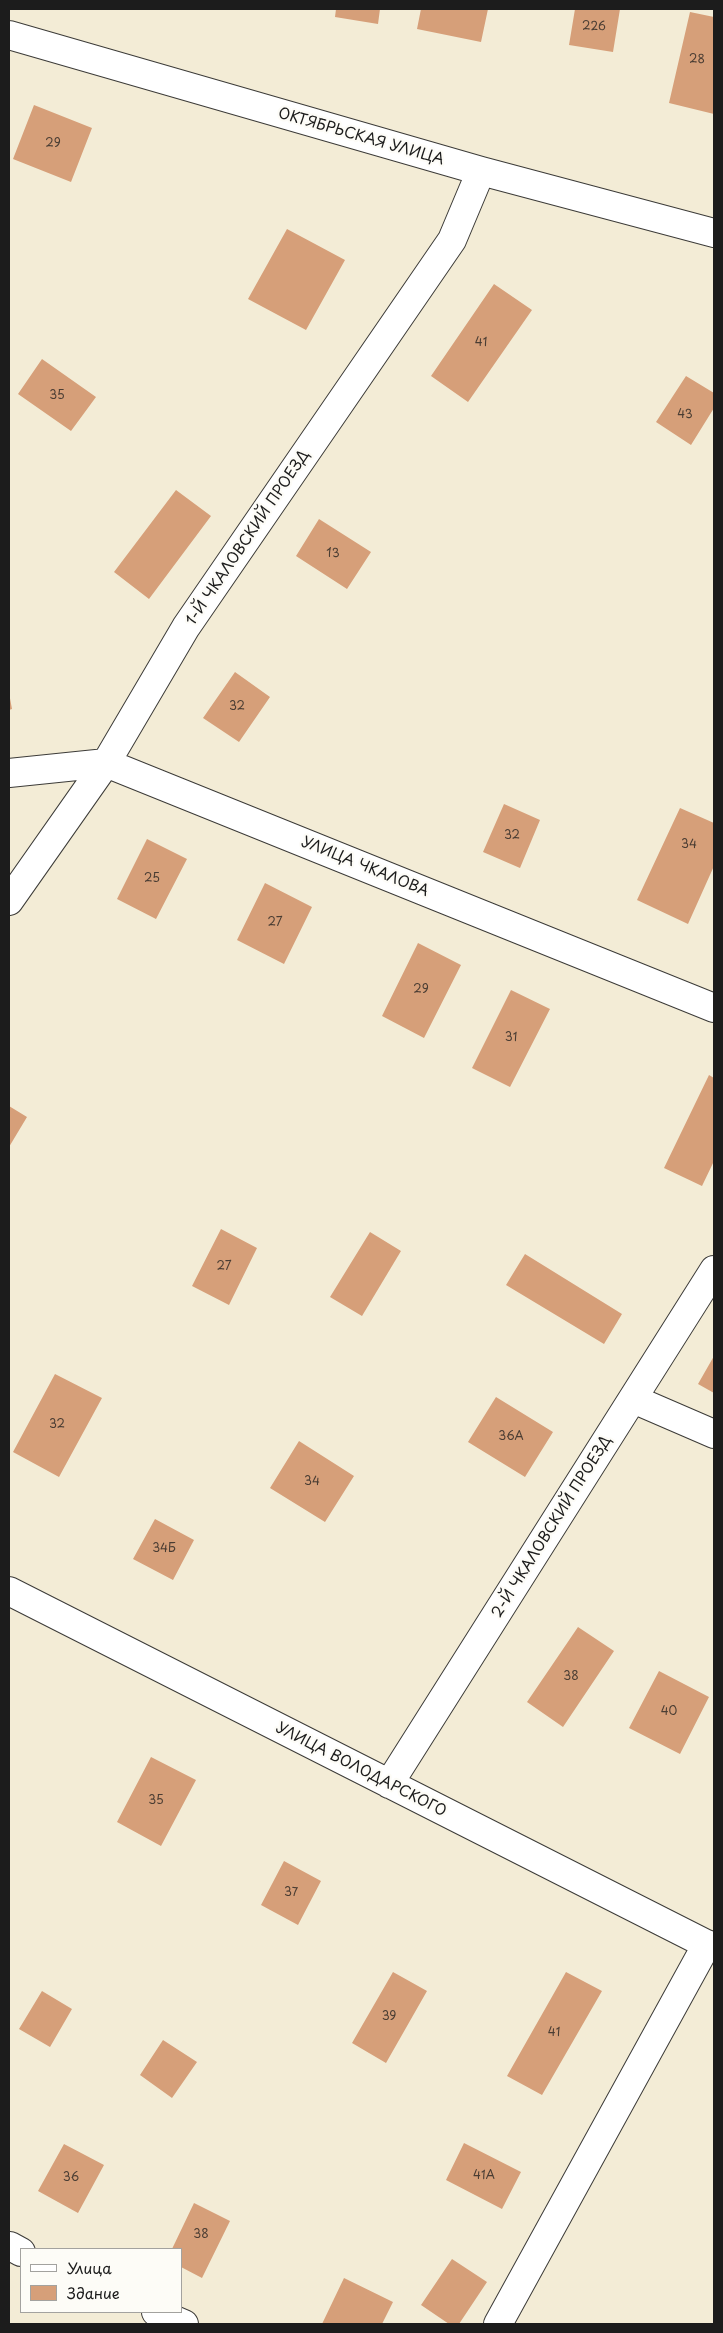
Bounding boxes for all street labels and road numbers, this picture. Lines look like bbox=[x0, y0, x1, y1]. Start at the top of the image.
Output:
street label: ОКТЯБРЬСКАЯ УЛИЦА bbox=[276, 105, 446, 169]
street label: 1-Й ЧКАЛОВСКИЙ ПРОЕЗД bbox=[183, 447, 313, 629]
street label: УЛИЦА ЧКАЛОВА bbox=[299, 833, 431, 901]
street label: 2-Й ЧКАЛОВСКИЙ ПРОЕЗД bbox=[488, 1433, 616, 1621]
street label: УЛИЦА ВОЛОДАРСКОГО bbox=[273, 1719, 449, 1821]

